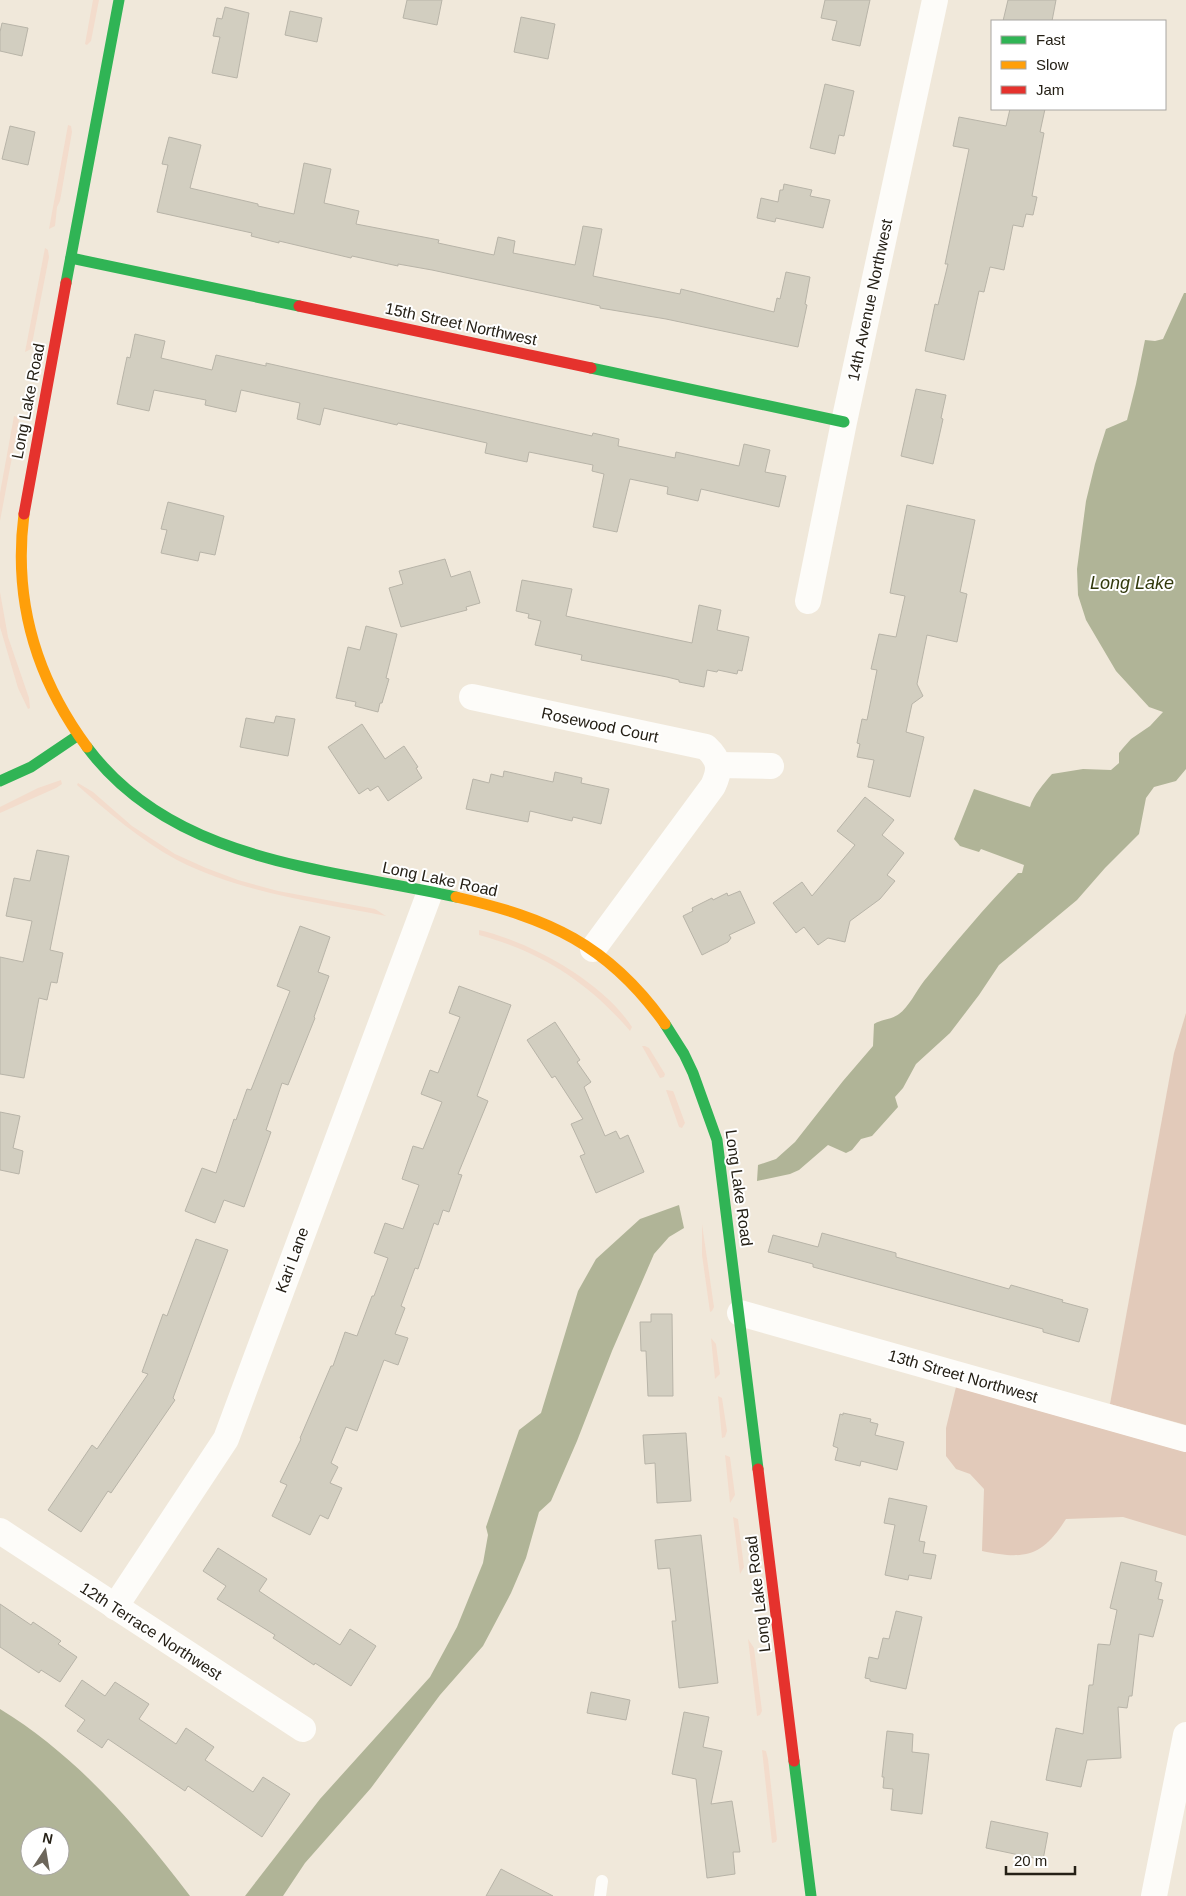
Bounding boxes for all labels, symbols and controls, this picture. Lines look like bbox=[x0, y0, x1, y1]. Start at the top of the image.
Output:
legend bbox=[991, 20, 1166, 110]
text: Fast bbox=[1036, 31, 1066, 48]
text: Slow bbox=[1036, 56, 1069, 73]
text: Jam bbox=[1036, 81, 1064, 98]
street label: 14th Avenue Northwest bbox=[845, 217, 896, 383]
street label: 15th Street Northwest bbox=[384, 300, 539, 349]
street label: Long Lake Road bbox=[8, 342, 48, 460]
water label: Long Lake bbox=[1090, 573, 1174, 593]
street label: Rosewood Court bbox=[540, 704, 661, 746]
street label: Long Lake Road bbox=[381, 858, 499, 900]
street label: Long Lake Road bbox=[722, 1129, 756, 1247]
street label: Kari Lane bbox=[272, 1225, 312, 1295]
street label: 13th Street Northwest bbox=[886, 1347, 1040, 1406]
street label: Long Lake Road bbox=[742, 1535, 774, 1653]
street label: 12th Terrace Northwest bbox=[77, 1579, 225, 1683]
north arrow bbox=[20, 1826, 70, 1876]
text: N bbox=[41, 1829, 54, 1847]
scale bar bbox=[1006, 1844, 1075, 1876]
text: 20 m bbox=[1014, 1852, 1047, 1869]

